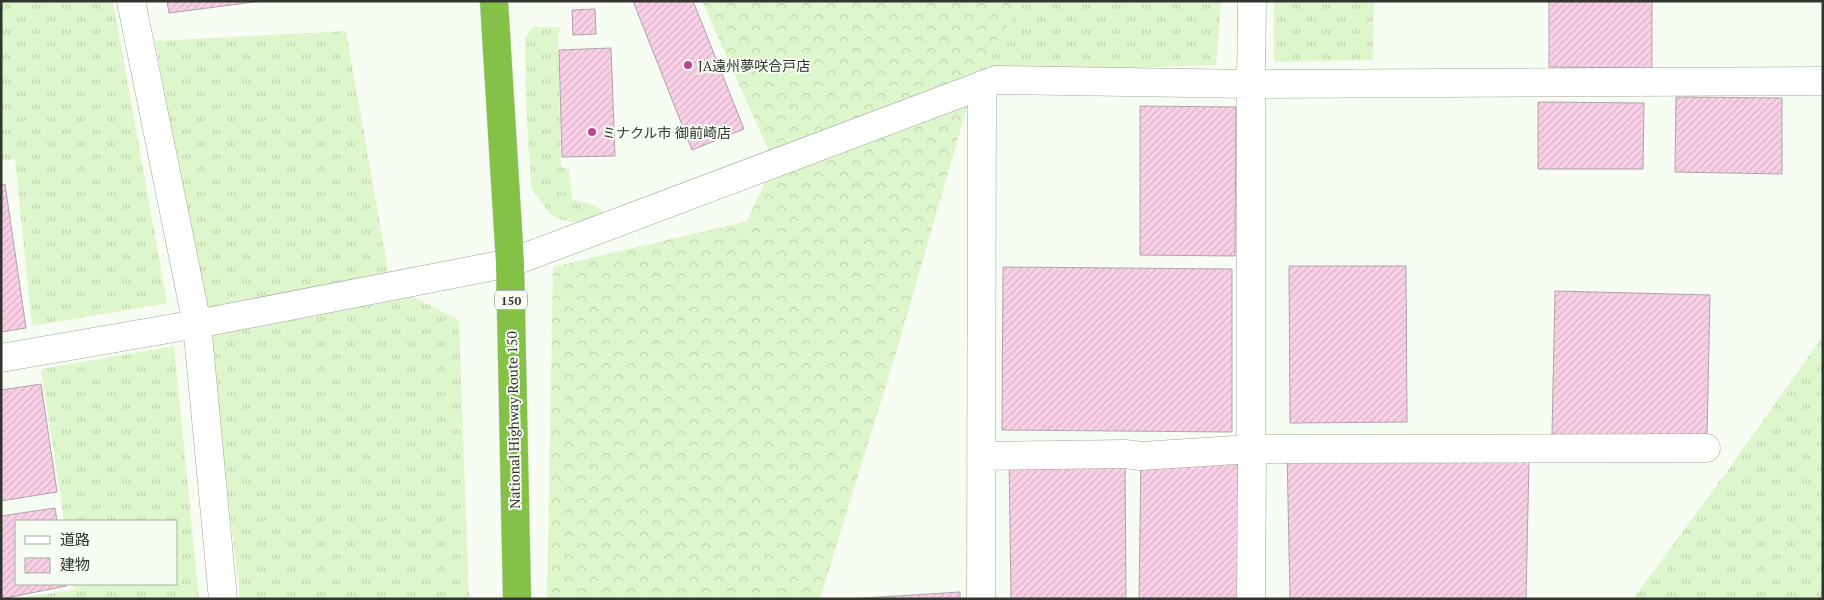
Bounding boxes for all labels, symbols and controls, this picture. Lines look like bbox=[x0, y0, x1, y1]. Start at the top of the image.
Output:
place label: JA遠州夢咲合戸店 bbox=[698, 56, 810, 75]
marker: JA遠州夢咲合戸店 bbox=[682, 59, 694, 71]
place label: ミナクル市 御前崎店 bbox=[602, 123, 731, 142]
marker: ミナクル市 御前崎店 bbox=[586, 126, 598, 138]
road number: 150 bbox=[495, 290, 527, 310]
street label: National Highway Route 150 bbox=[502, 331, 524, 509]
legend bbox=[15, 520, 178, 585]
text: 道路 bbox=[60, 529, 90, 549]
text: 建物 bbox=[60, 554, 90, 574]

